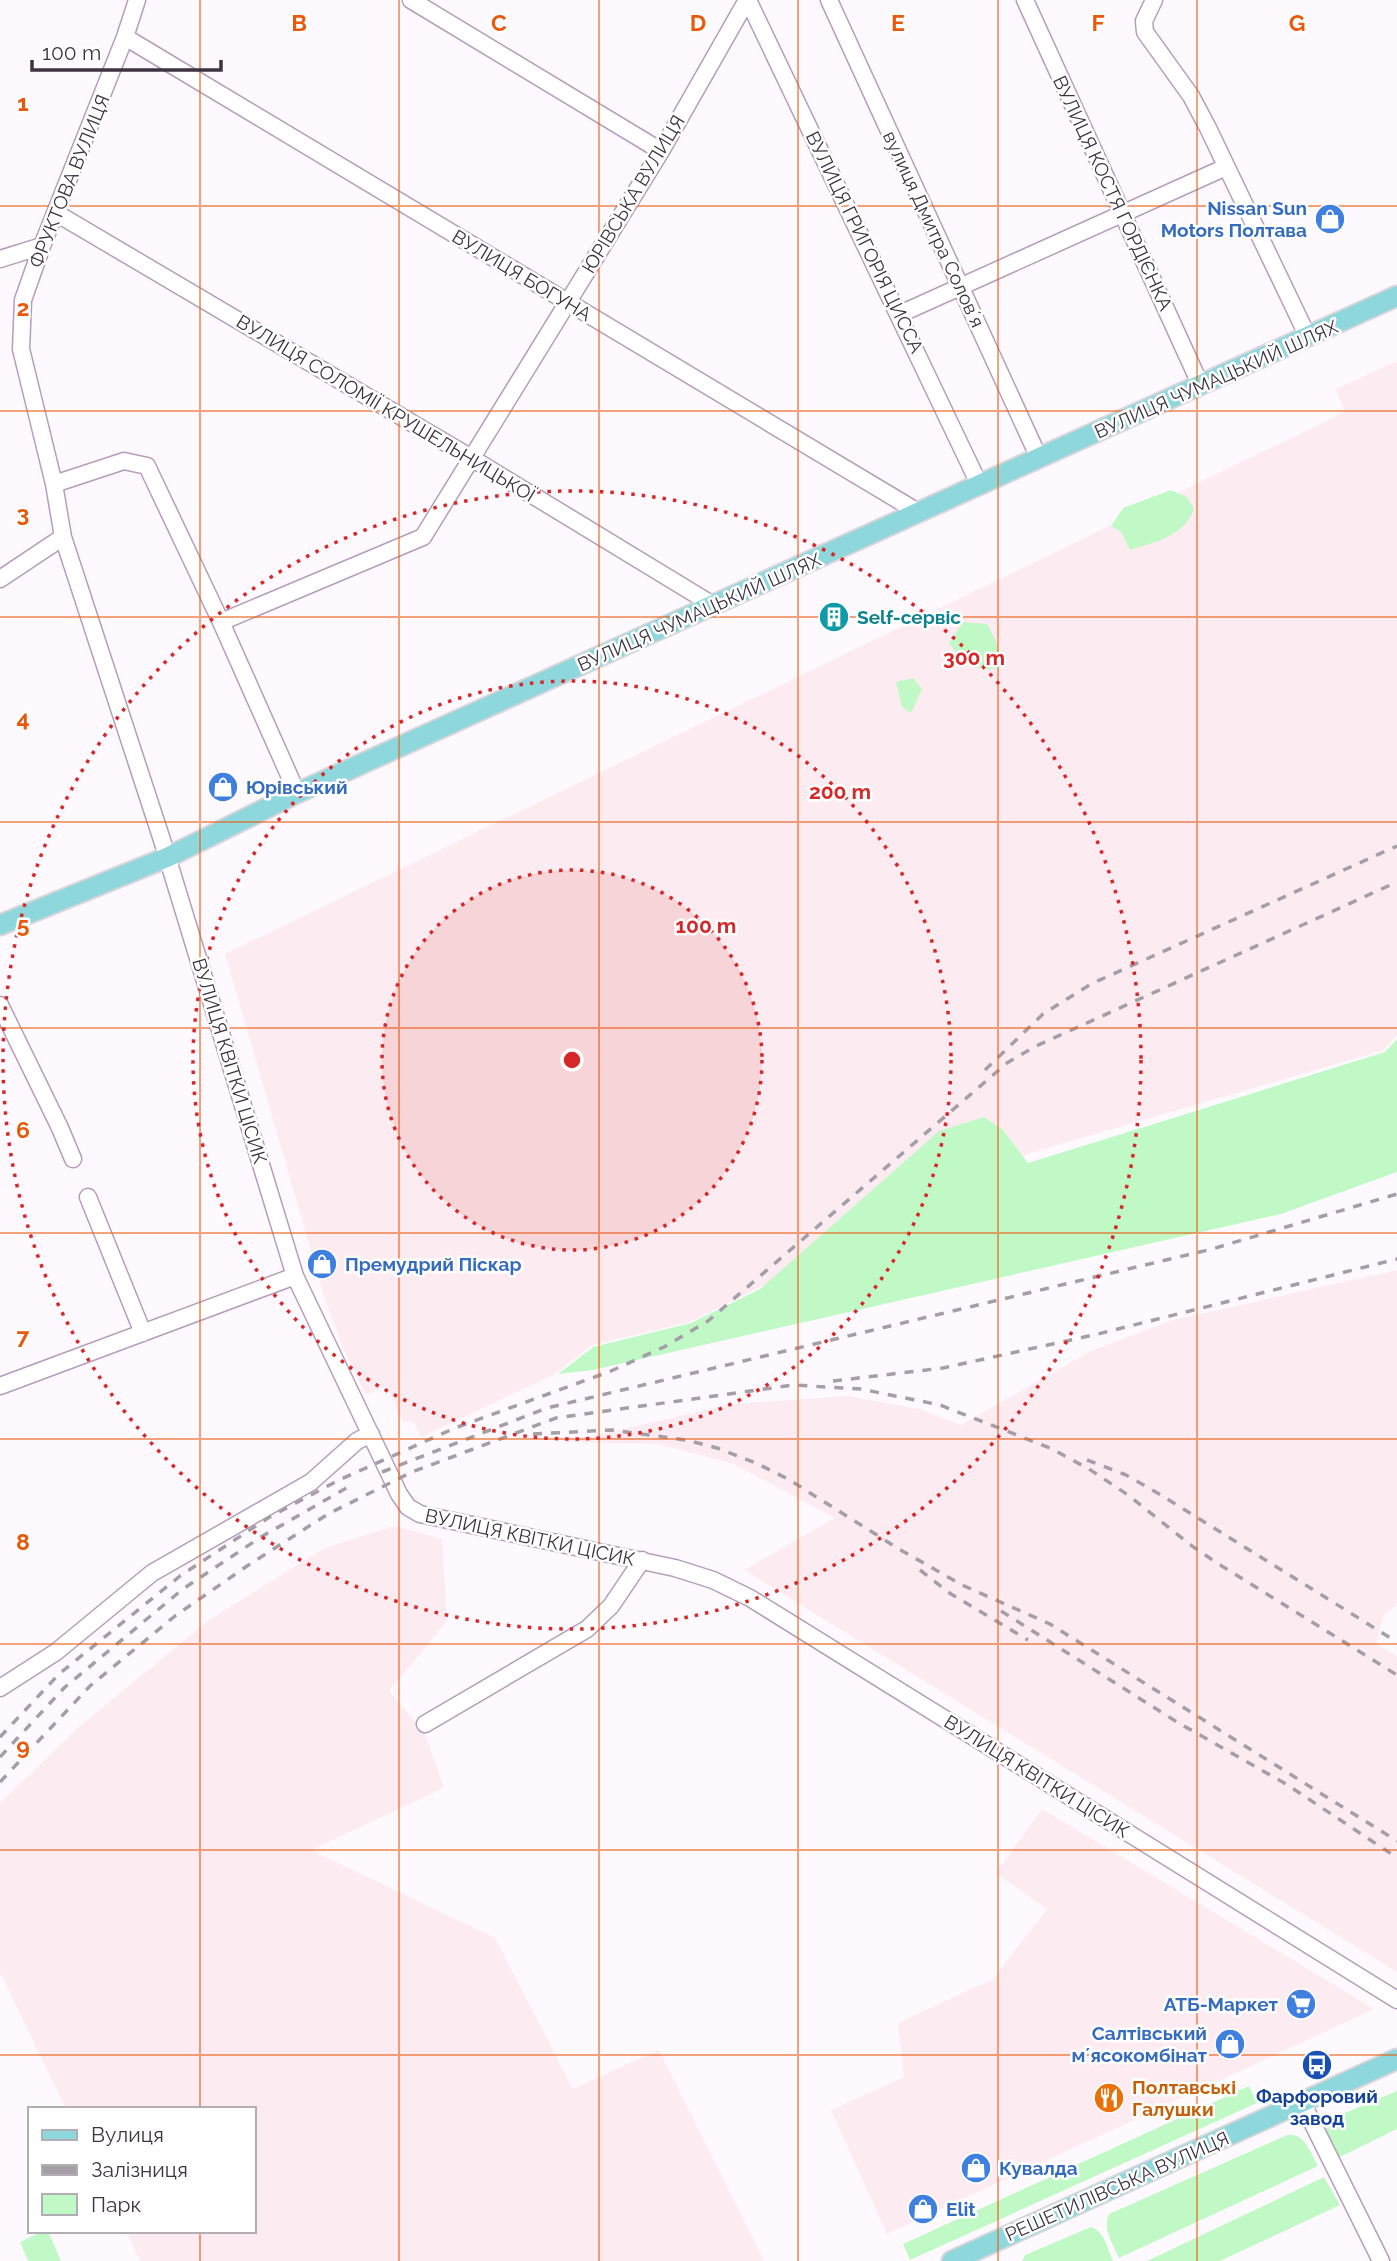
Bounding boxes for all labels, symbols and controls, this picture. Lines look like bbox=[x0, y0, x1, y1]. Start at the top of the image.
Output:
text: B bbox=[291, 9, 307, 36]
text: C bbox=[491, 9, 507, 36]
text: D bbox=[690, 9, 706, 36]
text: E bbox=[891, 9, 905, 36]
text: F bbox=[1091, 9, 1105, 36]
text: G bbox=[1289, 9, 1305, 36]
scale bar bbox=[32, 28, 220, 72]
text: 100 m bbox=[42, 40, 101, 65]
street label: ВУЛИЦЯ КОСТЯ ГОРДІЄНКА bbox=[1049, 72, 1177, 314]
text: 1 bbox=[17, 89, 29, 116]
street label: ФРУКТОВА ВУЛИЦЯ bbox=[24, 91, 114, 271]
street label: ЮРІВСЬКА ВУЛИЦЯ bbox=[577, 111, 689, 277]
street label: вулиця Дмитра Соловʼя bbox=[879, 127, 989, 331]
street label: ВУЛИЦЯ ГРИГОРІЯ ЦИССА bbox=[802, 128, 928, 357]
place label: Nissan Sun Motors Полтава bbox=[1161, 197, 1307, 241]
shop icon: Nissan Sun Motors Полтава bbox=[1313, 202, 1347, 236]
street label: ВУЛИЦЯ БОГУНА bbox=[448, 225, 596, 325]
text: 2 bbox=[17, 294, 29, 321]
street label: ВУЛИЦЯ СОЛОМІЇ КРУШЕЛЬНИЦЬКОЇ bbox=[233, 310, 540, 506]
street label: ВУЛИЦЯ ЧУМАЦЬКИЙ ШЛЯХ bbox=[1091, 315, 1341, 443]
text: 3 bbox=[17, 500, 29, 527]
street label: ВУЛИЦЯ ЧУМАЦЬКИЙ ШЛЯХ bbox=[574, 548, 824, 676]
building icon: Self-сервіс bbox=[817, 600, 851, 634]
place label: Self-сервіс bbox=[857, 606, 961, 628]
text: 300 m bbox=[943, 645, 1005, 670]
text: 4 bbox=[16, 705, 30, 732]
shop icon: Юрівський bbox=[206, 770, 240, 804]
place label: Юрівський bbox=[246, 776, 348, 798]
text: 200 m bbox=[809, 779, 871, 804]
text: 5 bbox=[17, 911, 30, 938]
text: 100 m bbox=[676, 913, 736, 938]
street label: ВУЛИЦЯ КВІТКИ ЦІСИК bbox=[188, 955, 272, 1167]
centre of rings bbox=[560, 1048, 584, 1072]
text: 6 bbox=[16, 1116, 30, 1143]
shop icon: Премудрий Піскар bbox=[305, 1247, 339, 1281]
place label: Премудрий Піскар bbox=[345, 1253, 522, 1275]
text: 7 bbox=[17, 1322, 30, 1349]
street label: ВУЛИЦЯ КВІТКИ ЦІСИК bbox=[423, 1504, 637, 1570]
text: 8 bbox=[16, 1528, 30, 1555]
street label: ВУЛИЦЯ КВІТКИ ЦІСИК bbox=[940, 1710, 1134, 1842]
text: 9 bbox=[16, 1733, 30, 1760]
supermarket icon: АТБ-Маркет bbox=[1284, 1987, 1318, 2021]
place label: АТБ-Маркет bbox=[1164, 1993, 1279, 2015]
place label: Салтівський мʼясокомбінат bbox=[1071, 2022, 1208, 2066]
shop icon: Салтівський мʼясокомбінат bbox=[1213, 2027, 1247, 2061]
bus stop icon: Фарфоровий завод bbox=[1300, 2048, 1334, 2082]
place label: Полтавські Галушки bbox=[1132, 2076, 1236, 2120]
restaurant icon: Полтавські Галушки bbox=[1092, 2081, 1126, 2115]
place label: Фарфоровий завод bbox=[1256, 2085, 1378, 2129]
legend bbox=[28, 2107, 256, 2233]
text: Вулиця bbox=[91, 2122, 164, 2147]
street label: РЕШЕТИЛІВСЬКА ВУЛИЦЯ bbox=[1002, 2127, 1232, 2245]
shop icon: Кувалда bbox=[959, 2151, 993, 2185]
text: Залізниця bbox=[91, 2157, 188, 2182]
place label: Кувалда bbox=[999, 2157, 1078, 2179]
text: Парк bbox=[91, 2192, 141, 2217]
shop icon: Elit bbox=[906, 2192, 940, 2226]
place label: Elit bbox=[946, 2198, 976, 2220]

